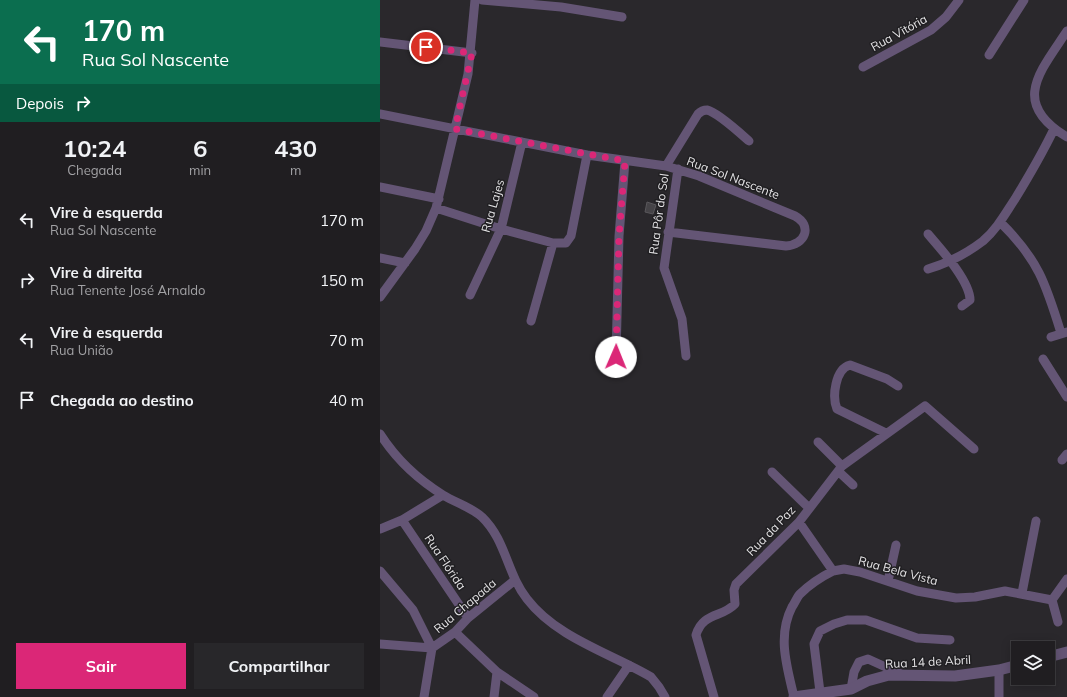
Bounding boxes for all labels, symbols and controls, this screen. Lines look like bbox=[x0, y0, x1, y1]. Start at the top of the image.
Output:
street label: Rua Vitória bbox=[868, 11, 930, 54]
text: 170 m bbox=[82, 13, 165, 48]
icon: left bbox=[16, 16, 68, 68]
pin bbox=[409, 30, 443, 64]
icon: arrive bbox=[415, 36, 437, 58]
text: Rua Sol Nascente bbox=[82, 48, 229, 71]
icon: right bbox=[72, 92, 94, 114]
text: Depois bbox=[16, 94, 64, 113]
text: 10:24 bbox=[63, 133, 126, 163]
text: 6 bbox=[193, 133, 207, 163]
text: 430 bbox=[274, 133, 317, 163]
street label: Rua Sol Nascente bbox=[685, 153, 782, 202]
text: Chegada bbox=[67, 162, 122, 178]
text: min bbox=[189, 162, 211, 178]
text: m bbox=[290, 162, 301, 178]
street label: Rua Pôr do Sol bbox=[645, 172, 672, 255]
street label: Rua Lajes bbox=[478, 177, 507, 234]
text: Vire à esquerda bbox=[50, 203, 163, 222]
icon: left bbox=[16, 209, 38, 231]
text: 170 m bbox=[320, 211, 364, 230]
text: Rua Sol Nascente bbox=[50, 222, 156, 238]
text: Vire à direita bbox=[50, 263, 142, 282]
icon: right bbox=[16, 269, 38, 291]
text: 150 m bbox=[320, 271, 364, 290]
text: Rua Tenente José Arnaldo bbox=[50, 282, 206, 298]
text: Vire à esquerda bbox=[50, 323, 163, 342]
icon: left bbox=[16, 329, 38, 351]
text: 70 m bbox=[329, 331, 364, 350]
position arrow bbox=[595, 336, 637, 378]
text: Rua União bbox=[50, 342, 113, 358]
icon: arrive bbox=[16, 389, 38, 411]
text: Chegada ao destino bbox=[50, 391, 194, 410]
text: 40 m bbox=[329, 391, 364, 410]
street label: Rua da Paz bbox=[743, 502, 798, 559]
street label: Rua Flórida bbox=[421, 531, 469, 592]
street label: Rua Bela Vista bbox=[857, 553, 940, 588]
street label: Rua Chapada bbox=[430, 575, 499, 636]
map controls bbox=[1011, 641, 1055, 685]
button: layers bbox=[1011, 641, 1055, 685]
button: Sair bbox=[16, 643, 186, 689]
button: Compartilhar bbox=[194, 643, 364, 689]
street label: Rua 14 de Abril bbox=[885, 652, 971, 671]

